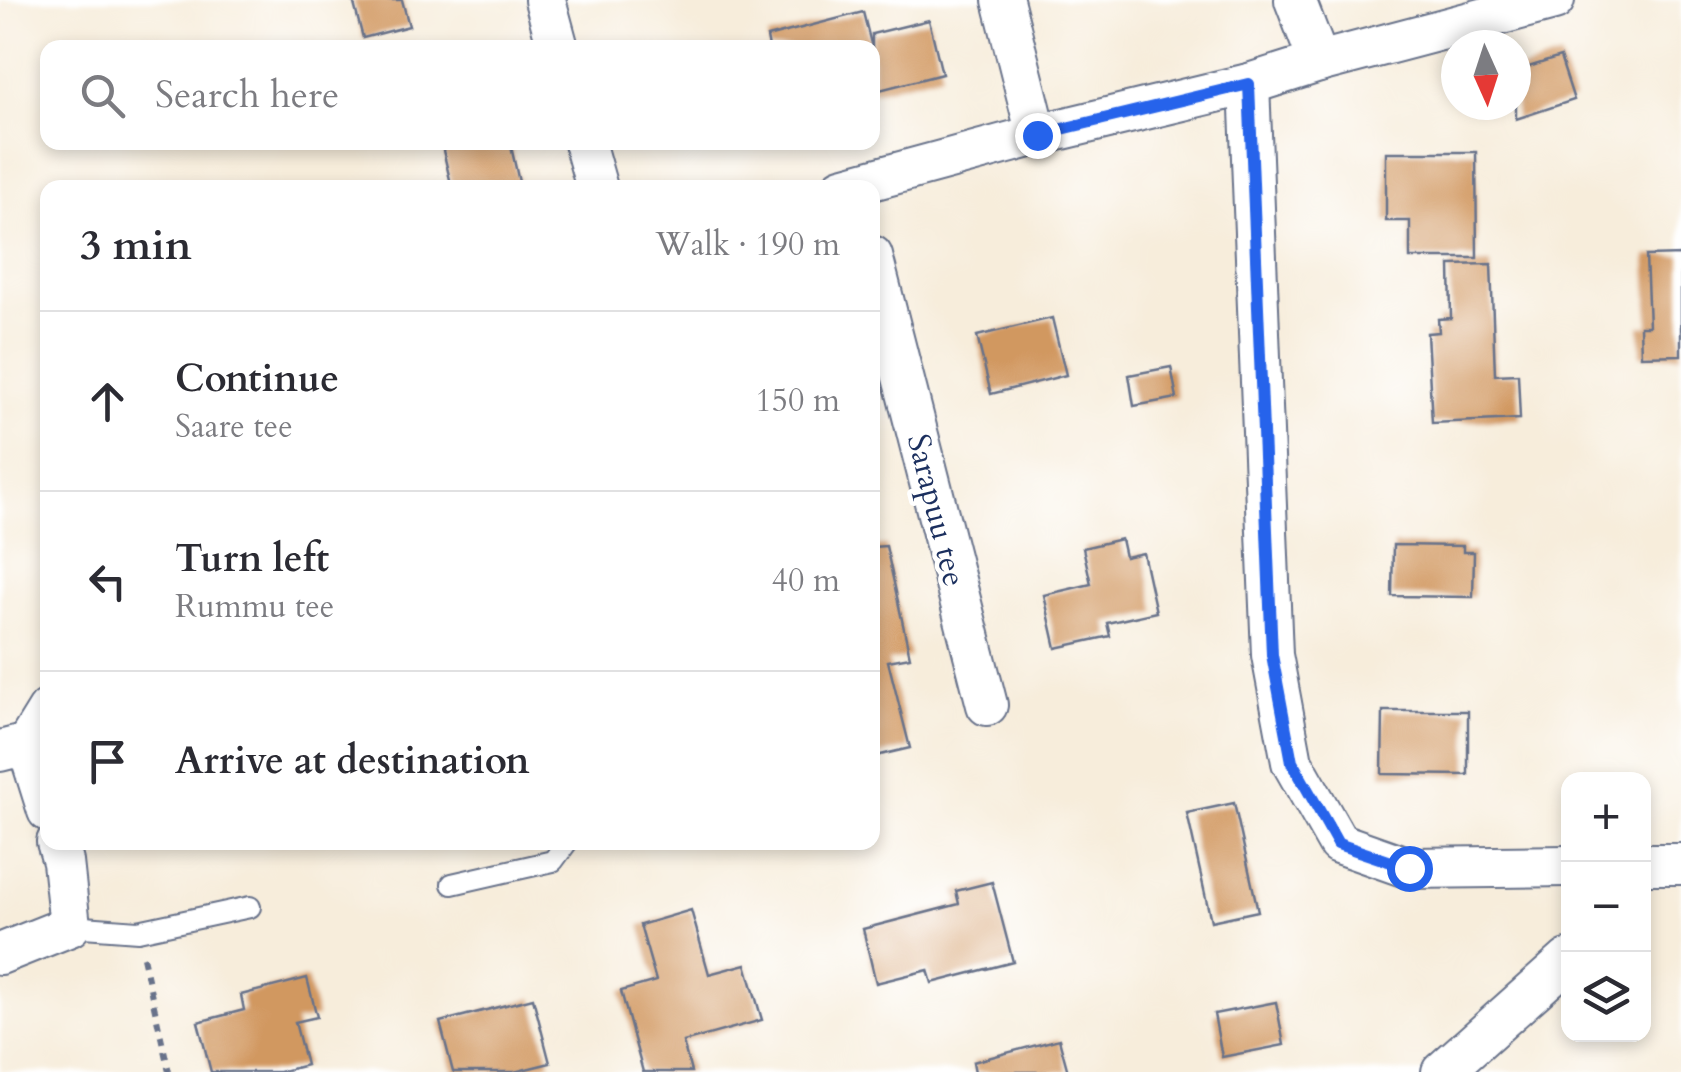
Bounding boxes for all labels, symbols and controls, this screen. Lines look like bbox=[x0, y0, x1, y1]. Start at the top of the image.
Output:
north arrow bbox=[1441, 30, 1531, 120]
search box bbox=[40, 40, 880, 150]
icon: search bbox=[75, 68, 130, 123]
text: Search here bbox=[155, 69, 339, 121]
route end bbox=[1015, 113, 1061, 159]
text: 3 min bbox=[80, 217, 192, 274]
text: Walk · 190 m bbox=[655, 223, 840, 267]
text: Continue bbox=[175, 353, 339, 405]
icon: ahead bbox=[80, 374, 135, 429]
text: 150 m bbox=[755, 379, 840, 423]
text: Saare tee bbox=[175, 405, 293, 449]
street label: Sarapuu tee bbox=[896, 430, 976, 591]
text: Turn left bbox=[175, 533, 329, 585]
icon: left bbox=[80, 554, 135, 609]
text: 40 m bbox=[772, 559, 840, 603]
text: Rummu tee bbox=[175, 585, 334, 629]
icon: arrive bbox=[80, 734, 135, 789]
text: Arrive at destination bbox=[175, 735, 530, 787]
map controls bbox=[1561, 772, 1651, 1042]
button: + bbox=[1561, 772, 1651, 862]
route start bbox=[1387, 846, 1433, 892]
button: − bbox=[1561, 862, 1651, 952]
button: layers bbox=[1561, 952, 1651, 1042]

